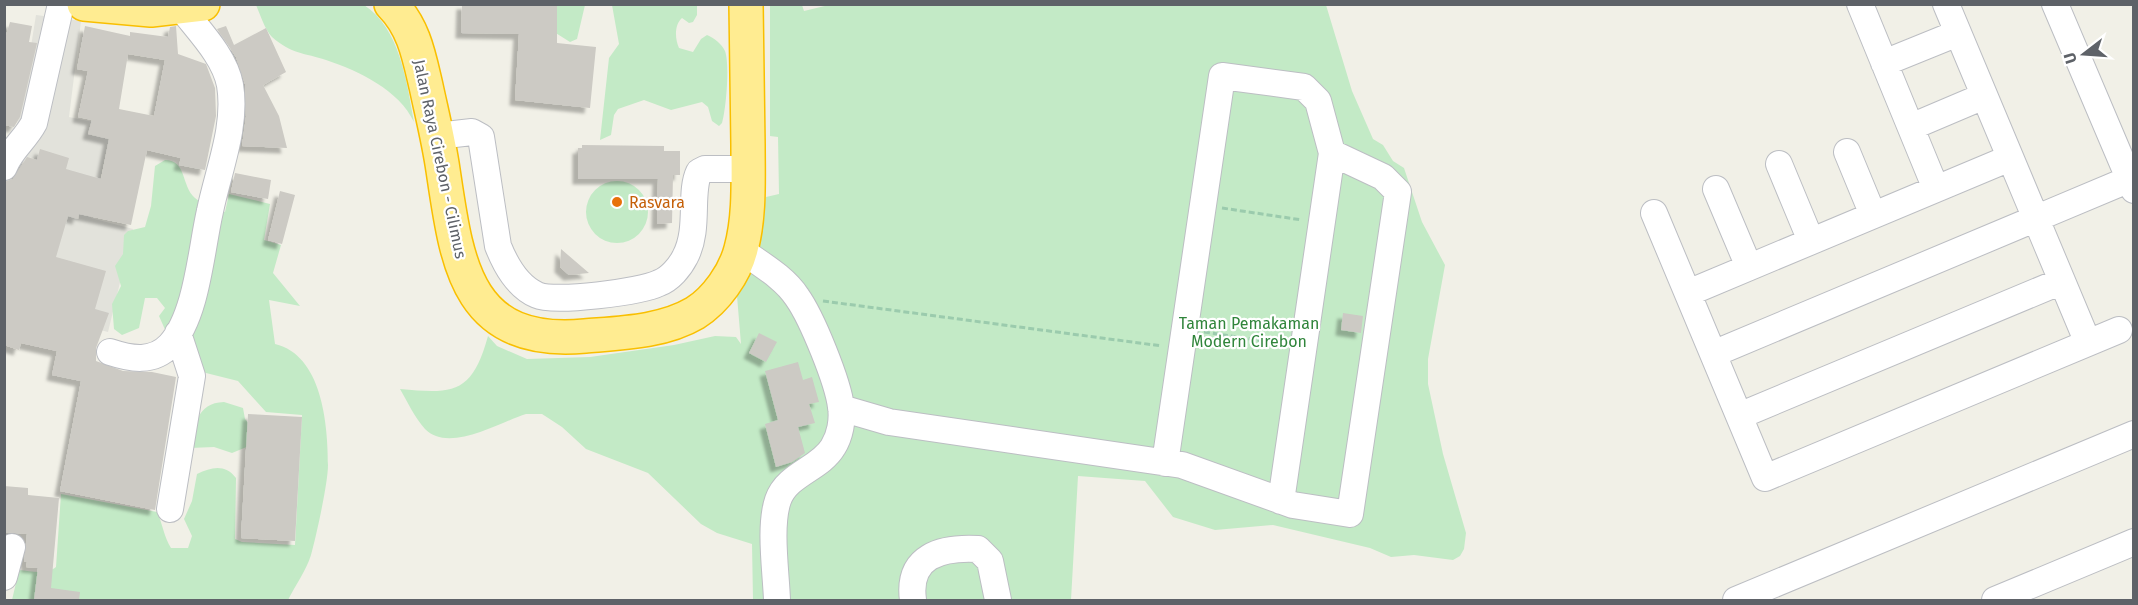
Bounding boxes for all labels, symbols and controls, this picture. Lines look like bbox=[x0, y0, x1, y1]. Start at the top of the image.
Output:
north arrow bbox=[2054, 24, 2114, 84]
text: U bbox=[2060, 50, 2081, 66]
street label: Jalan Raya Cirebon - Cilimus bbox=[410, 58, 470, 260]
place label: Rasvara bbox=[629, 193, 685, 212]
marker: Rasvara bbox=[610, 195, 624, 209]
park label: Taman Pemakaman Modern Cirebon bbox=[1179, 314, 1319, 351]

